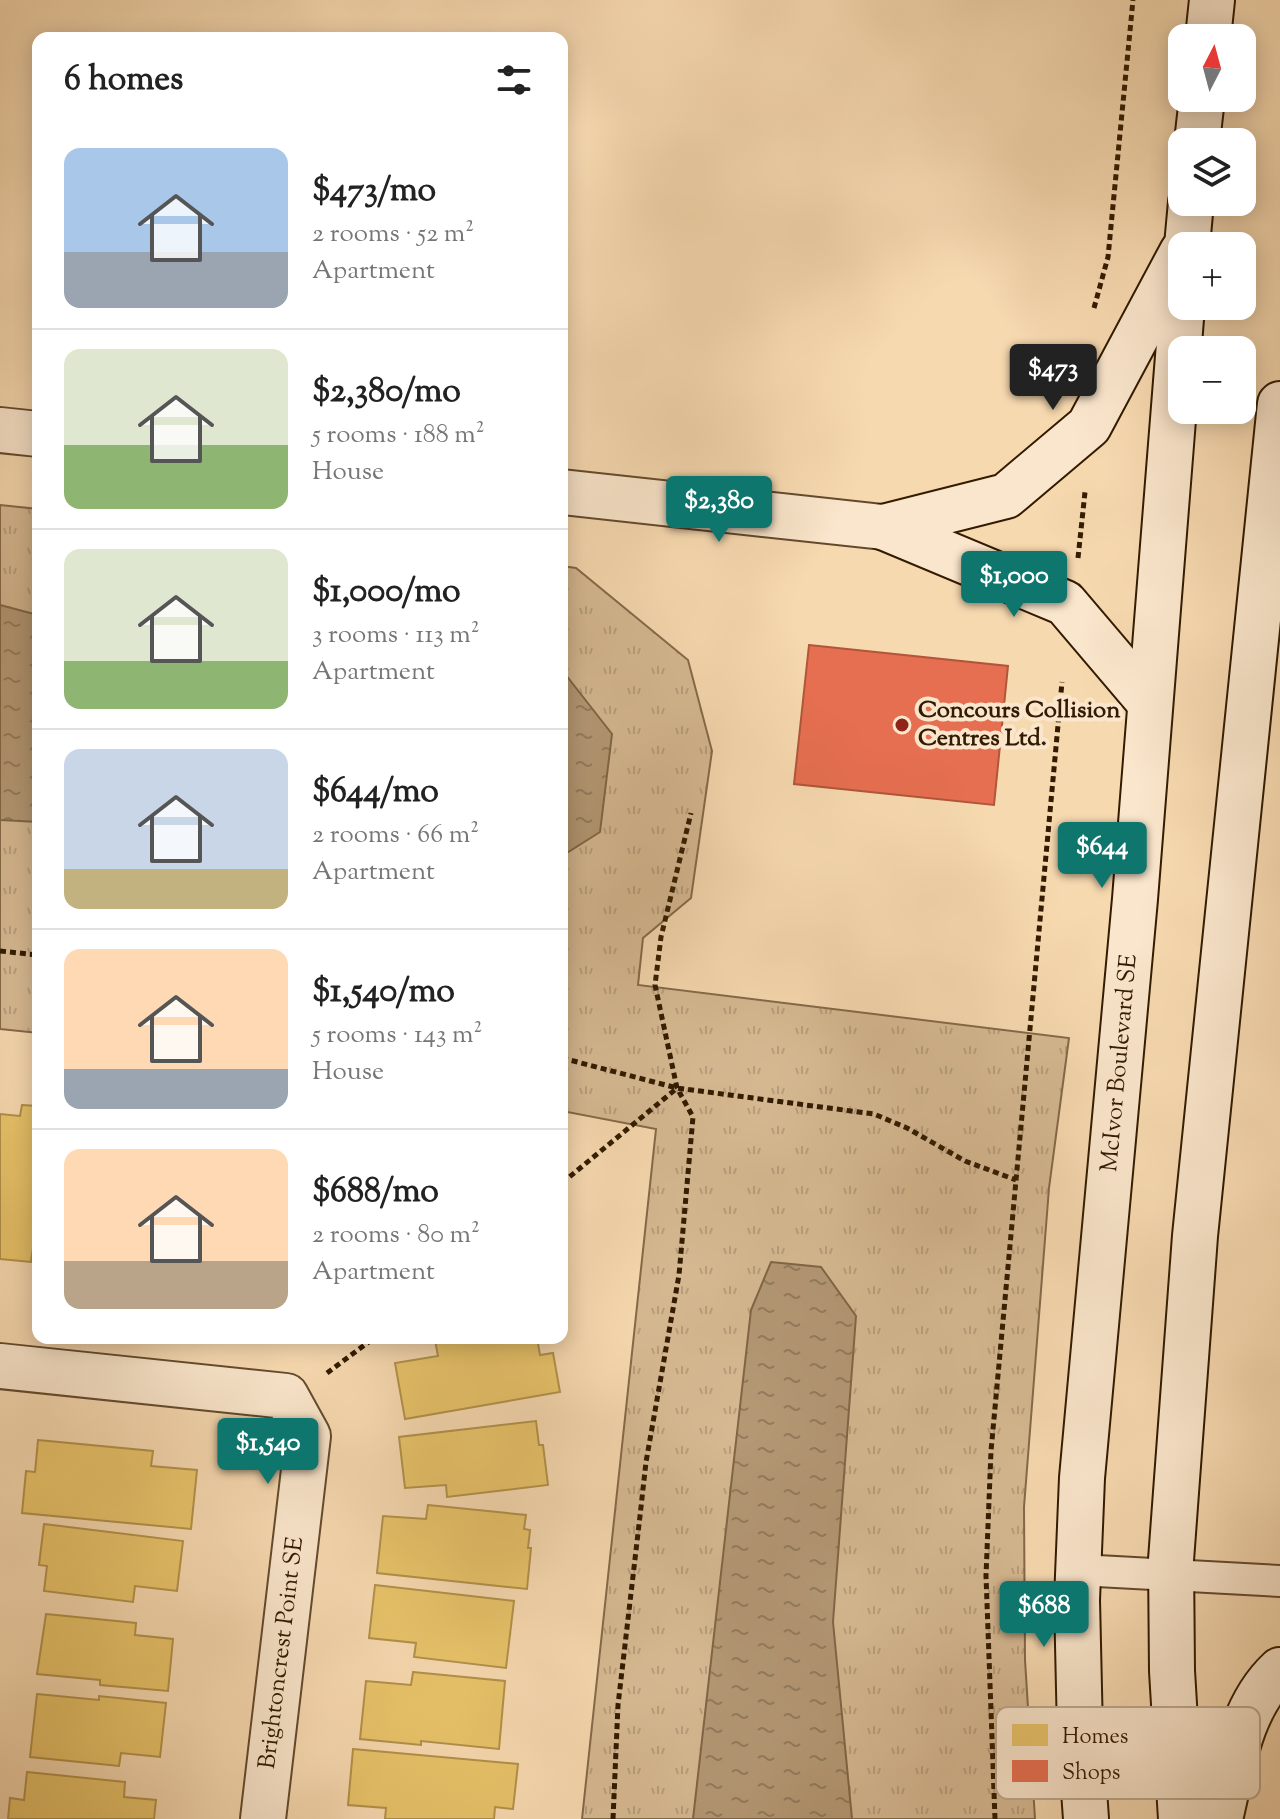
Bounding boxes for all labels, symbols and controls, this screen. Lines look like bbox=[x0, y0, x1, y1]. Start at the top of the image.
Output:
north arrow bbox=[1168, 24, 1256, 112]
map controls bbox=[1168, 24, 1256, 424]
text: 6 homes bbox=[64, 56, 183, 105]
icon: filters bbox=[492, 58, 536, 102]
button: layers bbox=[1168, 128, 1256, 216]
text: $473/mo bbox=[312, 167, 436, 216]
icon: home bbox=[128, 180, 224, 276]
text: 2 rooms · 52 m² bbox=[312, 216, 474, 253]
button: + bbox=[1168, 232, 1256, 320]
text: Apartment bbox=[312, 253, 435, 290]
button: − bbox=[1168, 336, 1256, 424]
pin: $473 bbox=[1006, 344, 1100, 412]
text: $473 bbox=[1028, 351, 1078, 388]
text: $2,380/mo bbox=[312, 368, 461, 417]
icon: home bbox=[128, 381, 224, 477]
text: 5 rooms · 188 m² bbox=[312, 417, 485, 454]
text: House bbox=[312, 454, 384, 491]
pin: $2,380 bbox=[654, 476, 784, 544]
text: $2,380 bbox=[684, 483, 754, 520]
pin: $1,000 bbox=[949, 551, 1079, 619]
text: $1,000 bbox=[979, 558, 1049, 595]
text: $1,000/mo bbox=[312, 568, 461, 617]
icon: home bbox=[128, 581, 224, 677]
text: 3 rooms · 113 m² bbox=[312, 617, 480, 654]
text: Apartment bbox=[312, 654, 435, 691]
place label: Concours Collision Centres Ltd. bbox=[918, 694, 1121, 756]
marker: Concours Collision Centres Ltd. bbox=[893, 716, 911, 734]
text: $644/mo bbox=[312, 768, 439, 817]
icon: home bbox=[128, 781, 224, 877]
text: 2 rooms · 66 m² bbox=[312, 817, 479, 854]
pin: $644 bbox=[1055, 822, 1149, 890]
text: $644 bbox=[1076, 829, 1128, 866]
text: Apartment bbox=[312, 854, 435, 891]
street label: McIvor Boulevard SE bbox=[1093, 952, 1147, 1174]
text: $1,540/mo bbox=[312, 968, 455, 1017]
icon: home bbox=[128, 981, 224, 1077]
text: 5 rooms · 143 m² bbox=[312, 1017, 482, 1054]
text: House bbox=[312, 1054, 384, 1091]
text: $688/mo bbox=[312, 1168, 439, 1217]
icon: home bbox=[128, 1181, 224, 1277]
text: 2 rooms · 80 m² bbox=[312, 1217, 480, 1254]
text: Apartment bbox=[312, 1254, 435, 1291]
pin: $1,540 bbox=[203, 1418, 333, 1486]
text: $1,540 bbox=[235, 1425, 301, 1462]
street label: Brightoncrest Point SE bbox=[251, 1534, 313, 1771]
pin: $688 bbox=[997, 1581, 1091, 1649]
text: $688 bbox=[1018, 1588, 1070, 1625]
legend bbox=[996, 1707, 1260, 1799]
text: Homes bbox=[1062, 1722, 1128, 1754]
text: Shops bbox=[1062, 1758, 1120, 1790]

